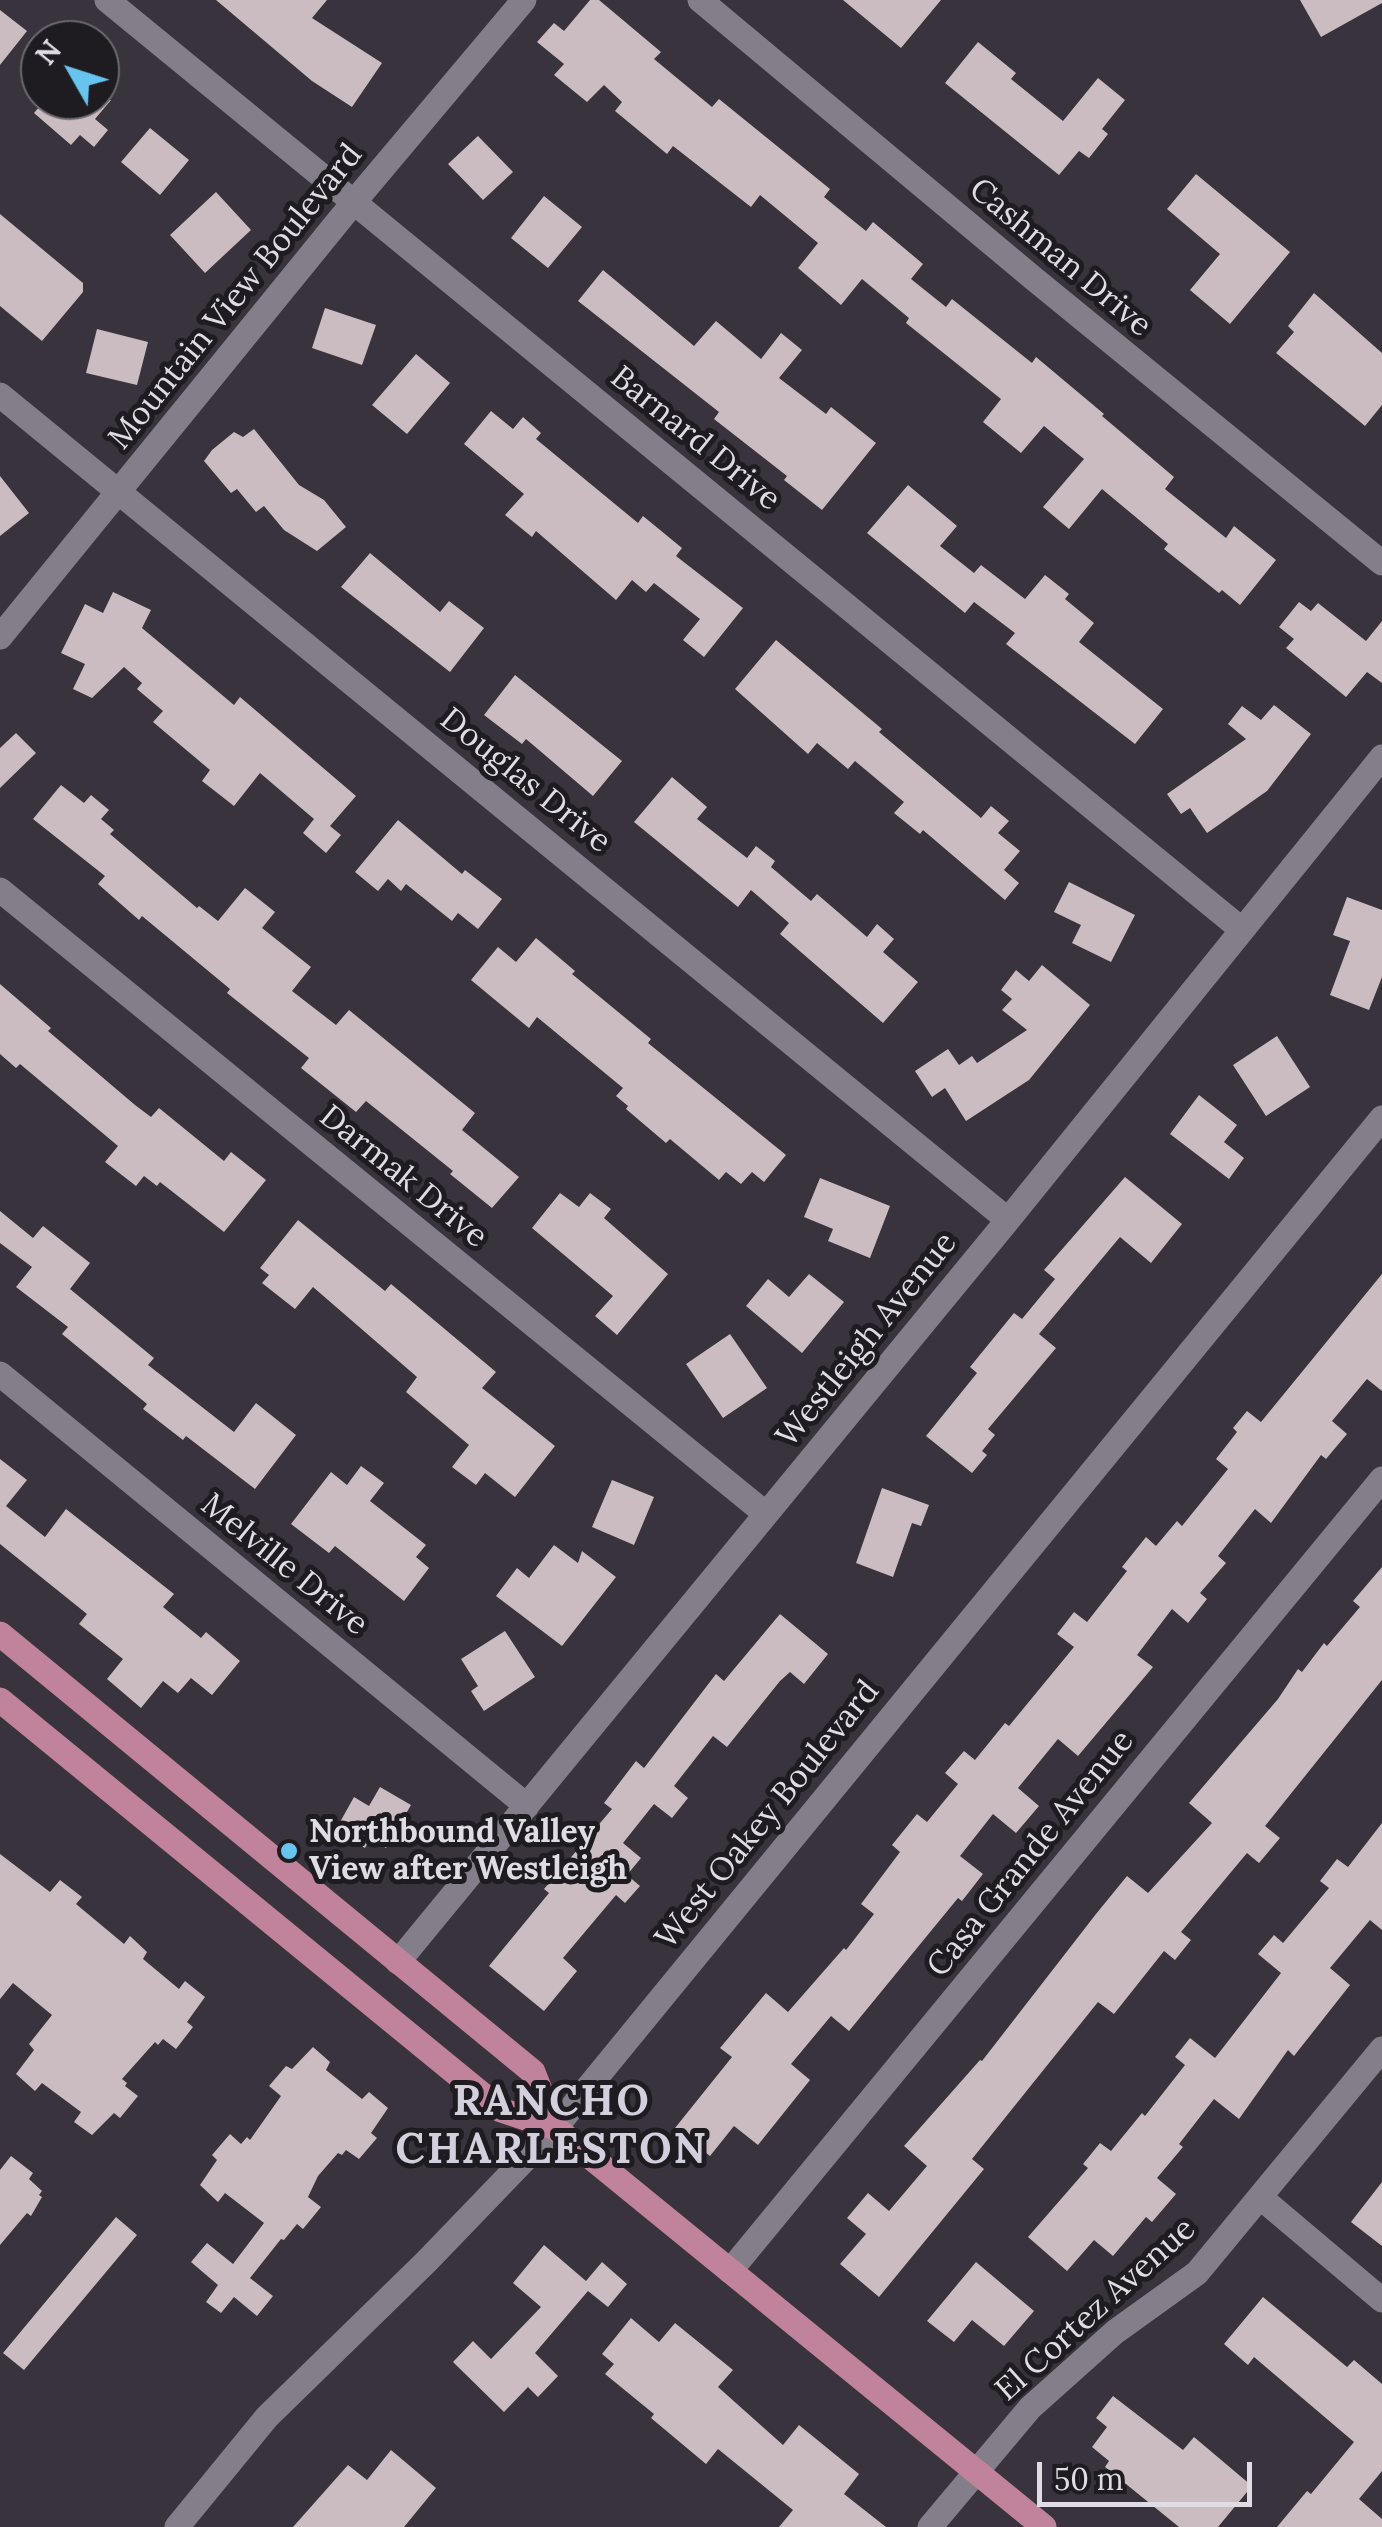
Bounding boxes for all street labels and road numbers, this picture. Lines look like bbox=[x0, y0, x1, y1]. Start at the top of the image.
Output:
street label: Mountain View Boulevard bbox=[101, 137, 371, 457]
street label: Cashman Drive bbox=[961, 171, 1159, 345]
street label: Barnard Drive bbox=[602, 359, 788, 519]
street label: Douglas Drive bbox=[432, 700, 618, 862]
street label: Darmak Drive bbox=[311, 1098, 495, 1256]
street label: Westleigh Avenue bbox=[769, 1225, 965, 1455]
street label: Melville Drive bbox=[193, 1486, 375, 1644]
street label: West Oakey Boulevard bbox=[648, 1673, 888, 1957]
street label: Casa Grande Avenue bbox=[920, 1723, 1142, 1985]
street label: El Cortez Avenue bbox=[988, 2210, 1204, 2410]

